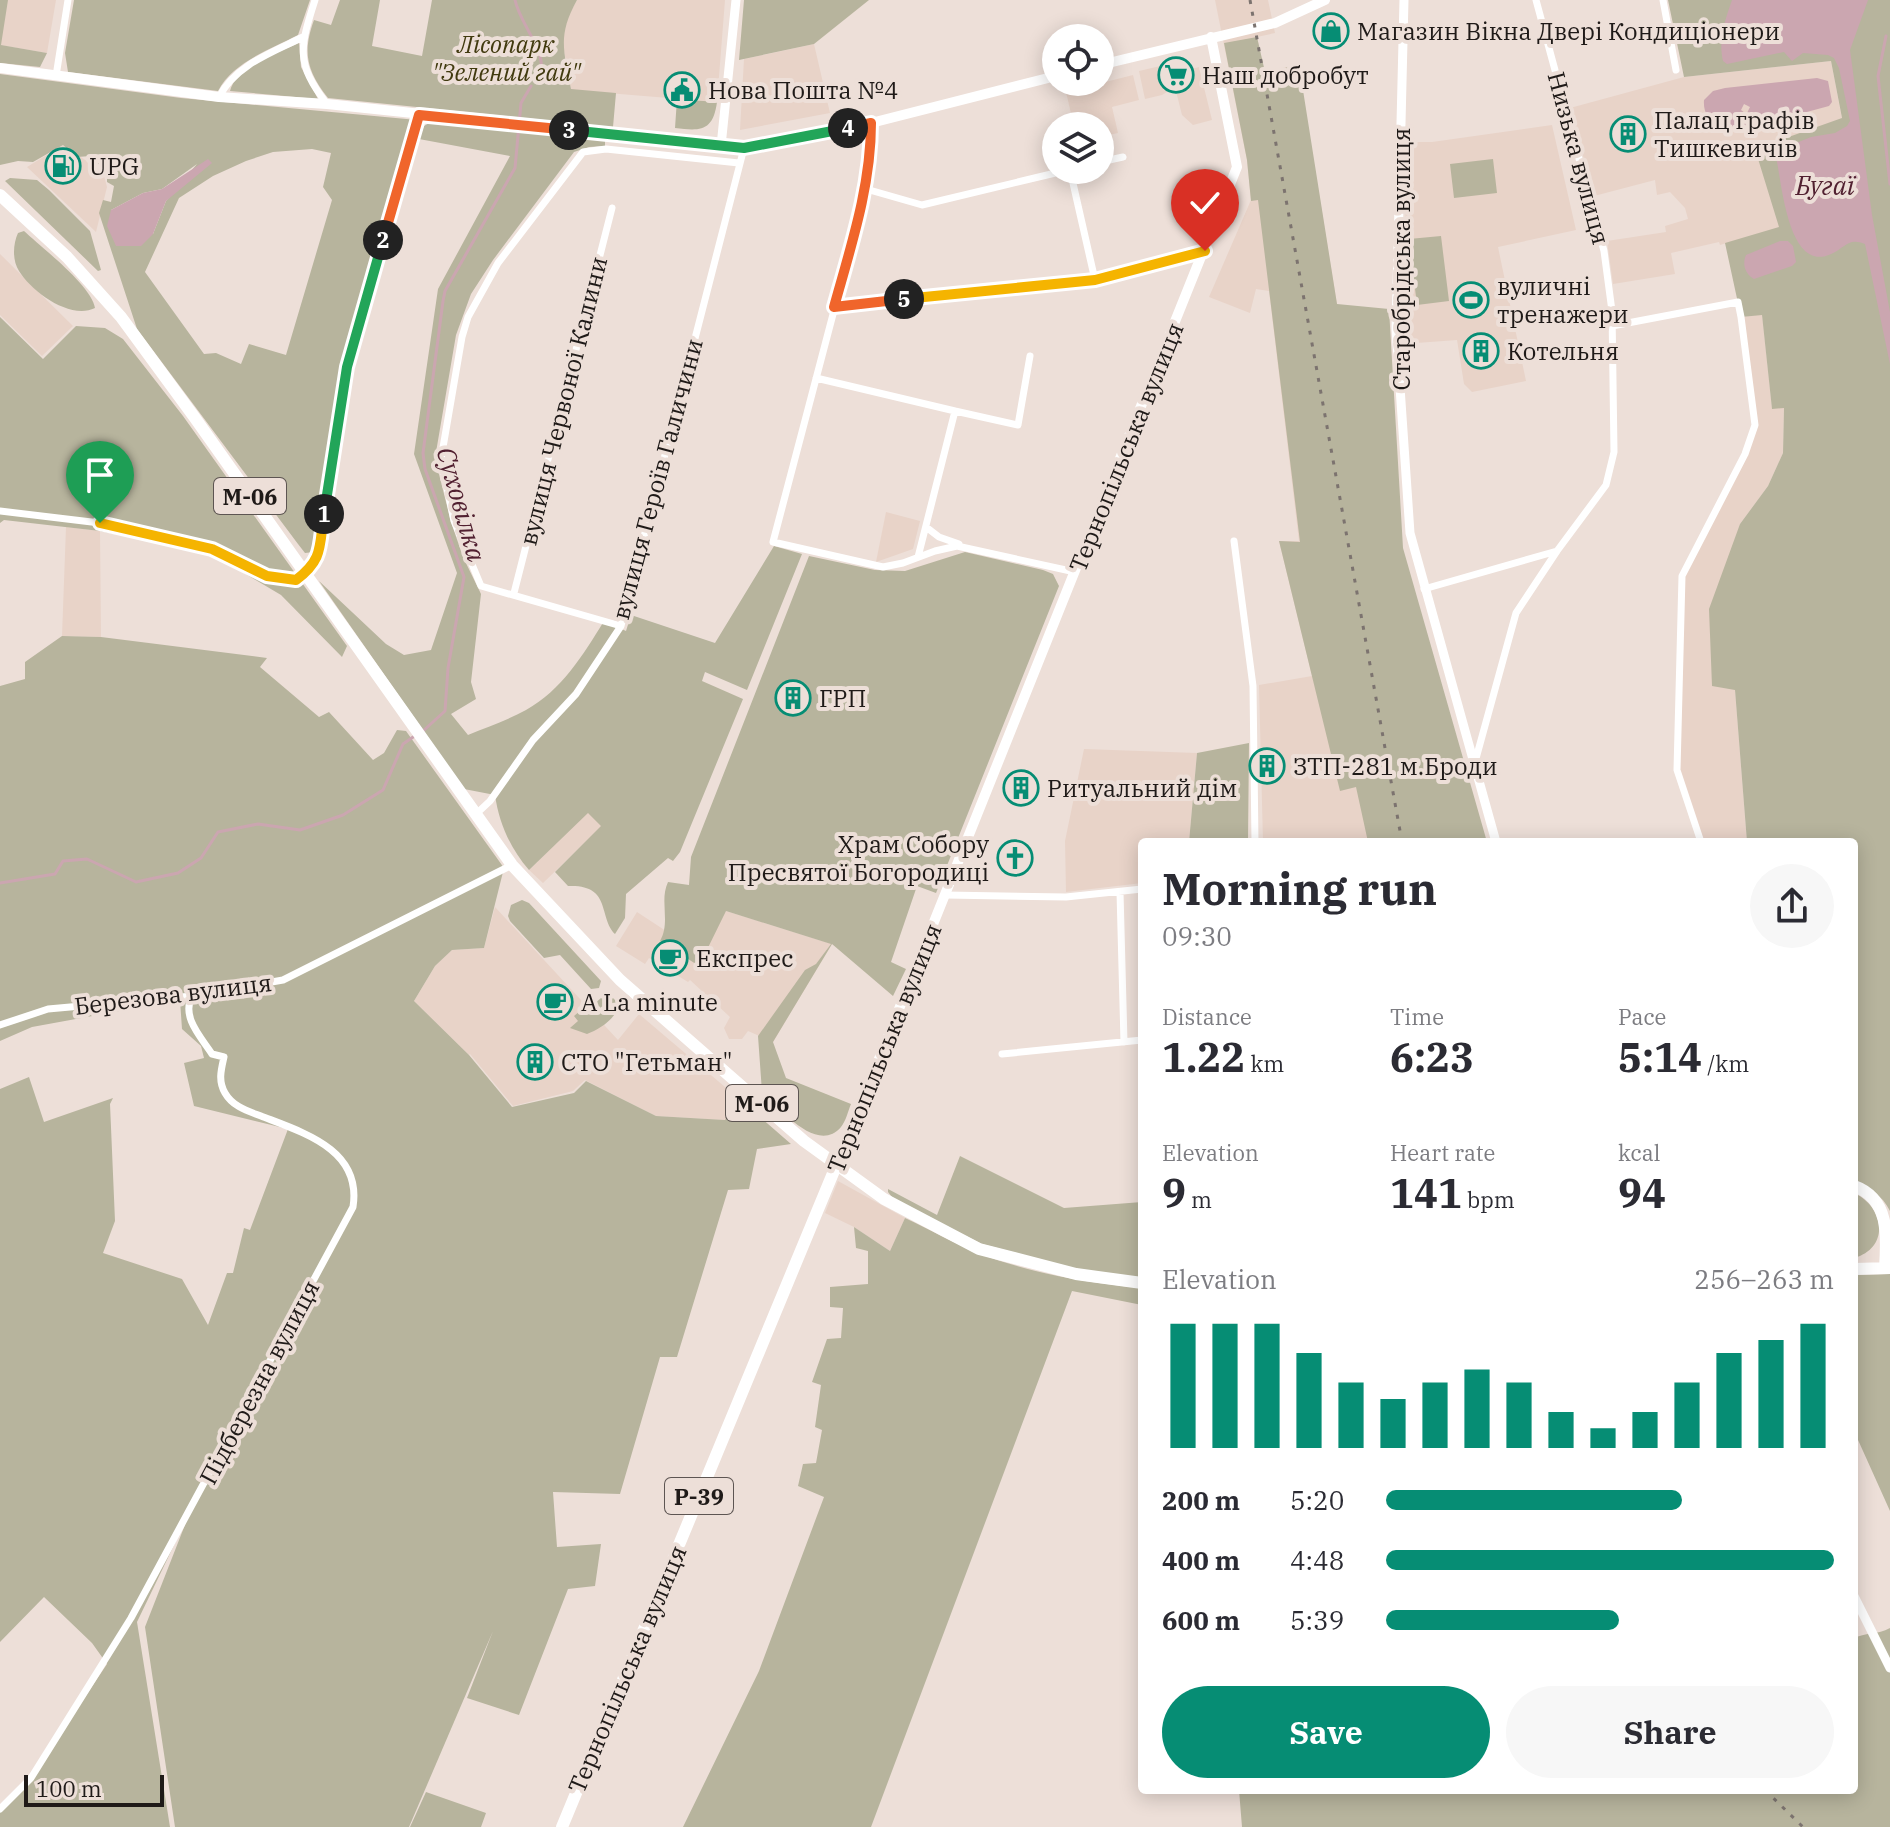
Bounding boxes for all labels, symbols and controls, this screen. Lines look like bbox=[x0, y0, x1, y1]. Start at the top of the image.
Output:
shop icon: Магазин Вікна Двері Кондиціонери bbox=[1312, 12, 1350, 50]
place label: Магазин Вікна Двері Кондиціонери bbox=[1357, 15, 1780, 47]
map controls bbox=[1042, 24, 1114, 184]
button: locate bbox=[1042, 24, 1114, 96]
park label: Лісопарк "Зелений гай" bbox=[432, 28, 582, 88]
supermarket icon: Наш добробут bbox=[1157, 56, 1195, 94]
place label: Наш добробут bbox=[1202, 59, 1369, 91]
street label: Низька вулиця bbox=[1541, 68, 1617, 248]
public building icon: Нова Пошта №4 bbox=[663, 71, 701, 109]
place label: Нова Пошта №4 bbox=[708, 74, 898, 106]
place label: Палац графів Тишкевичів bbox=[1654, 104, 1815, 164]
pin: 4 bbox=[828, 108, 868, 148]
pin: 3 bbox=[549, 110, 589, 150]
button: layers bbox=[1042, 112, 1114, 184]
text: 4 bbox=[841, 113, 855, 142]
text: 3 bbox=[562, 115, 576, 144]
building icon: Палац графів Тишкевичів bbox=[1609, 115, 1647, 153]
street label: Старобрідська вулиця bbox=[1385, 128, 1417, 391]
fuel station icon: UPG bbox=[44, 147, 82, 185]
place label: UPG bbox=[89, 150, 139, 182]
water label: Бугаї bbox=[1794, 168, 1857, 202]
pin bbox=[1171, 169, 1239, 251]
icon: check bbox=[1183, 181, 1227, 225]
pin: 2 bbox=[363, 220, 403, 260]
text: 2 bbox=[376, 225, 390, 254]
street label: вулиця Червоної Калини bbox=[512, 253, 614, 549]
place label: вуличні тренажери bbox=[1497, 270, 1629, 330]
pin: 5 bbox=[884, 279, 924, 319]
sports icon: вуличні тренажери bbox=[1452, 281, 1490, 319]
text: 5 bbox=[897, 284, 911, 313]
street label: Тернопільська вулиця bbox=[1061, 318, 1191, 576]
building icon: Котельня bbox=[1462, 332, 1500, 370]
street label: вулиця Героїв Галичини bbox=[604, 335, 710, 623]
place label: Котельня bbox=[1507, 335, 1619, 367]
pin bbox=[66, 441, 134, 523]
water label: Суховілка bbox=[429, 443, 495, 565]
icon: arrive bbox=[78, 453, 122, 497]
road number: М-06 bbox=[214, 478, 286, 514]
pin: 1 bbox=[304, 494, 344, 534]
text: 1 bbox=[317, 499, 331, 528]
building icon: ГРП bbox=[774, 679, 812, 717]
place label: ГРП bbox=[819, 682, 866, 714]
building icon: ЗТП-281 м.Броди bbox=[1248, 747, 1286, 785]
place label: ЗТП-281 м.Броди bbox=[1293, 750, 1498, 782]
building icon: Ритуальний дім bbox=[1002, 769, 1040, 807]
place label: Ритуальний дім bbox=[1047, 772, 1237, 804]
place label: Храм Собору Пресвятої Богородиці bbox=[728, 828, 989, 888]
church icon: Храм Собору Пресвятої Богородиці bbox=[996, 839, 1034, 877]
text: Morning run bbox=[1162, 860, 1437, 917]
button: share bbox=[1750, 864, 1834, 948]
street label: Тернопільська вулиця bbox=[819, 919, 949, 1177]
text: 09:30 bbox=[1162, 919, 1232, 953]
cafe icon: Експрес bbox=[651, 939, 689, 977]
place label: Експрес bbox=[696, 942, 794, 974]
street label: Березова вулиця bbox=[72, 966, 274, 1022]
cafe icon: A La minute bbox=[536, 983, 574, 1021]
place label: A La minute bbox=[581, 986, 718, 1018]
text: Distance bbox=[1162, 1002, 1252, 1031]
text: Time bbox=[1390, 1002, 1444, 1031]
text: Pace bbox=[1618, 1002, 1666, 1031]
text: 1.22 bbox=[1162, 1031, 1245, 1083]
text: 6:23 bbox=[1390, 1031, 1474, 1083]
text: 5:14 bbox=[1618, 1031, 1702, 1083]
building icon: СТО "Гетьман" bbox=[516, 1043, 554, 1081]
place label: СТО "Гетьман" bbox=[561, 1046, 733, 1078]
text: km bbox=[1245, 1049, 1284, 1078]
text: /km bbox=[1702, 1049, 1749, 1078]
road number: М-06 bbox=[726, 1085, 798, 1121]
text: Elevation bbox=[1162, 1138, 1259, 1167]
text: Heart rate bbox=[1390, 1138, 1495, 1167]
text: kcal bbox=[1618, 1138, 1660, 1167]
text: 9 bbox=[1162, 1167, 1186, 1219]
text: 141 bbox=[1390, 1167, 1462, 1219]
text: 94 bbox=[1618, 1167, 1666, 1219]
text: m bbox=[1186, 1185, 1212, 1214]
text: bpm bbox=[1462, 1185, 1515, 1214]
text: Elevation bbox=[1162, 1262, 1277, 1296]
text: 256–263 m bbox=[1694, 1262, 1834, 1296]
street label: Підберезна вулиця bbox=[192, 1274, 326, 1490]
road number: Р-39 bbox=[665, 1478, 733, 1514]
text: 200 m bbox=[1162, 1483, 1240, 1517]
text: 5:20 bbox=[1290, 1483, 1344, 1517]
street label: Тернопільська вулиця bbox=[560, 1540, 694, 1798]
text: 400 m bbox=[1162, 1543, 1240, 1577]
text: 4:48 bbox=[1290, 1543, 1344, 1577]
text: 600 m bbox=[1162, 1603, 1240, 1637]
text: 5:39 bbox=[1290, 1603, 1344, 1637]
button: Save bbox=[1162, 1686, 1490, 1778]
button: Share bbox=[1506, 1686, 1834, 1778]
scale bar bbox=[24, 1771, 164, 1807]
text: 100 m bbox=[36, 1774, 102, 1803]

